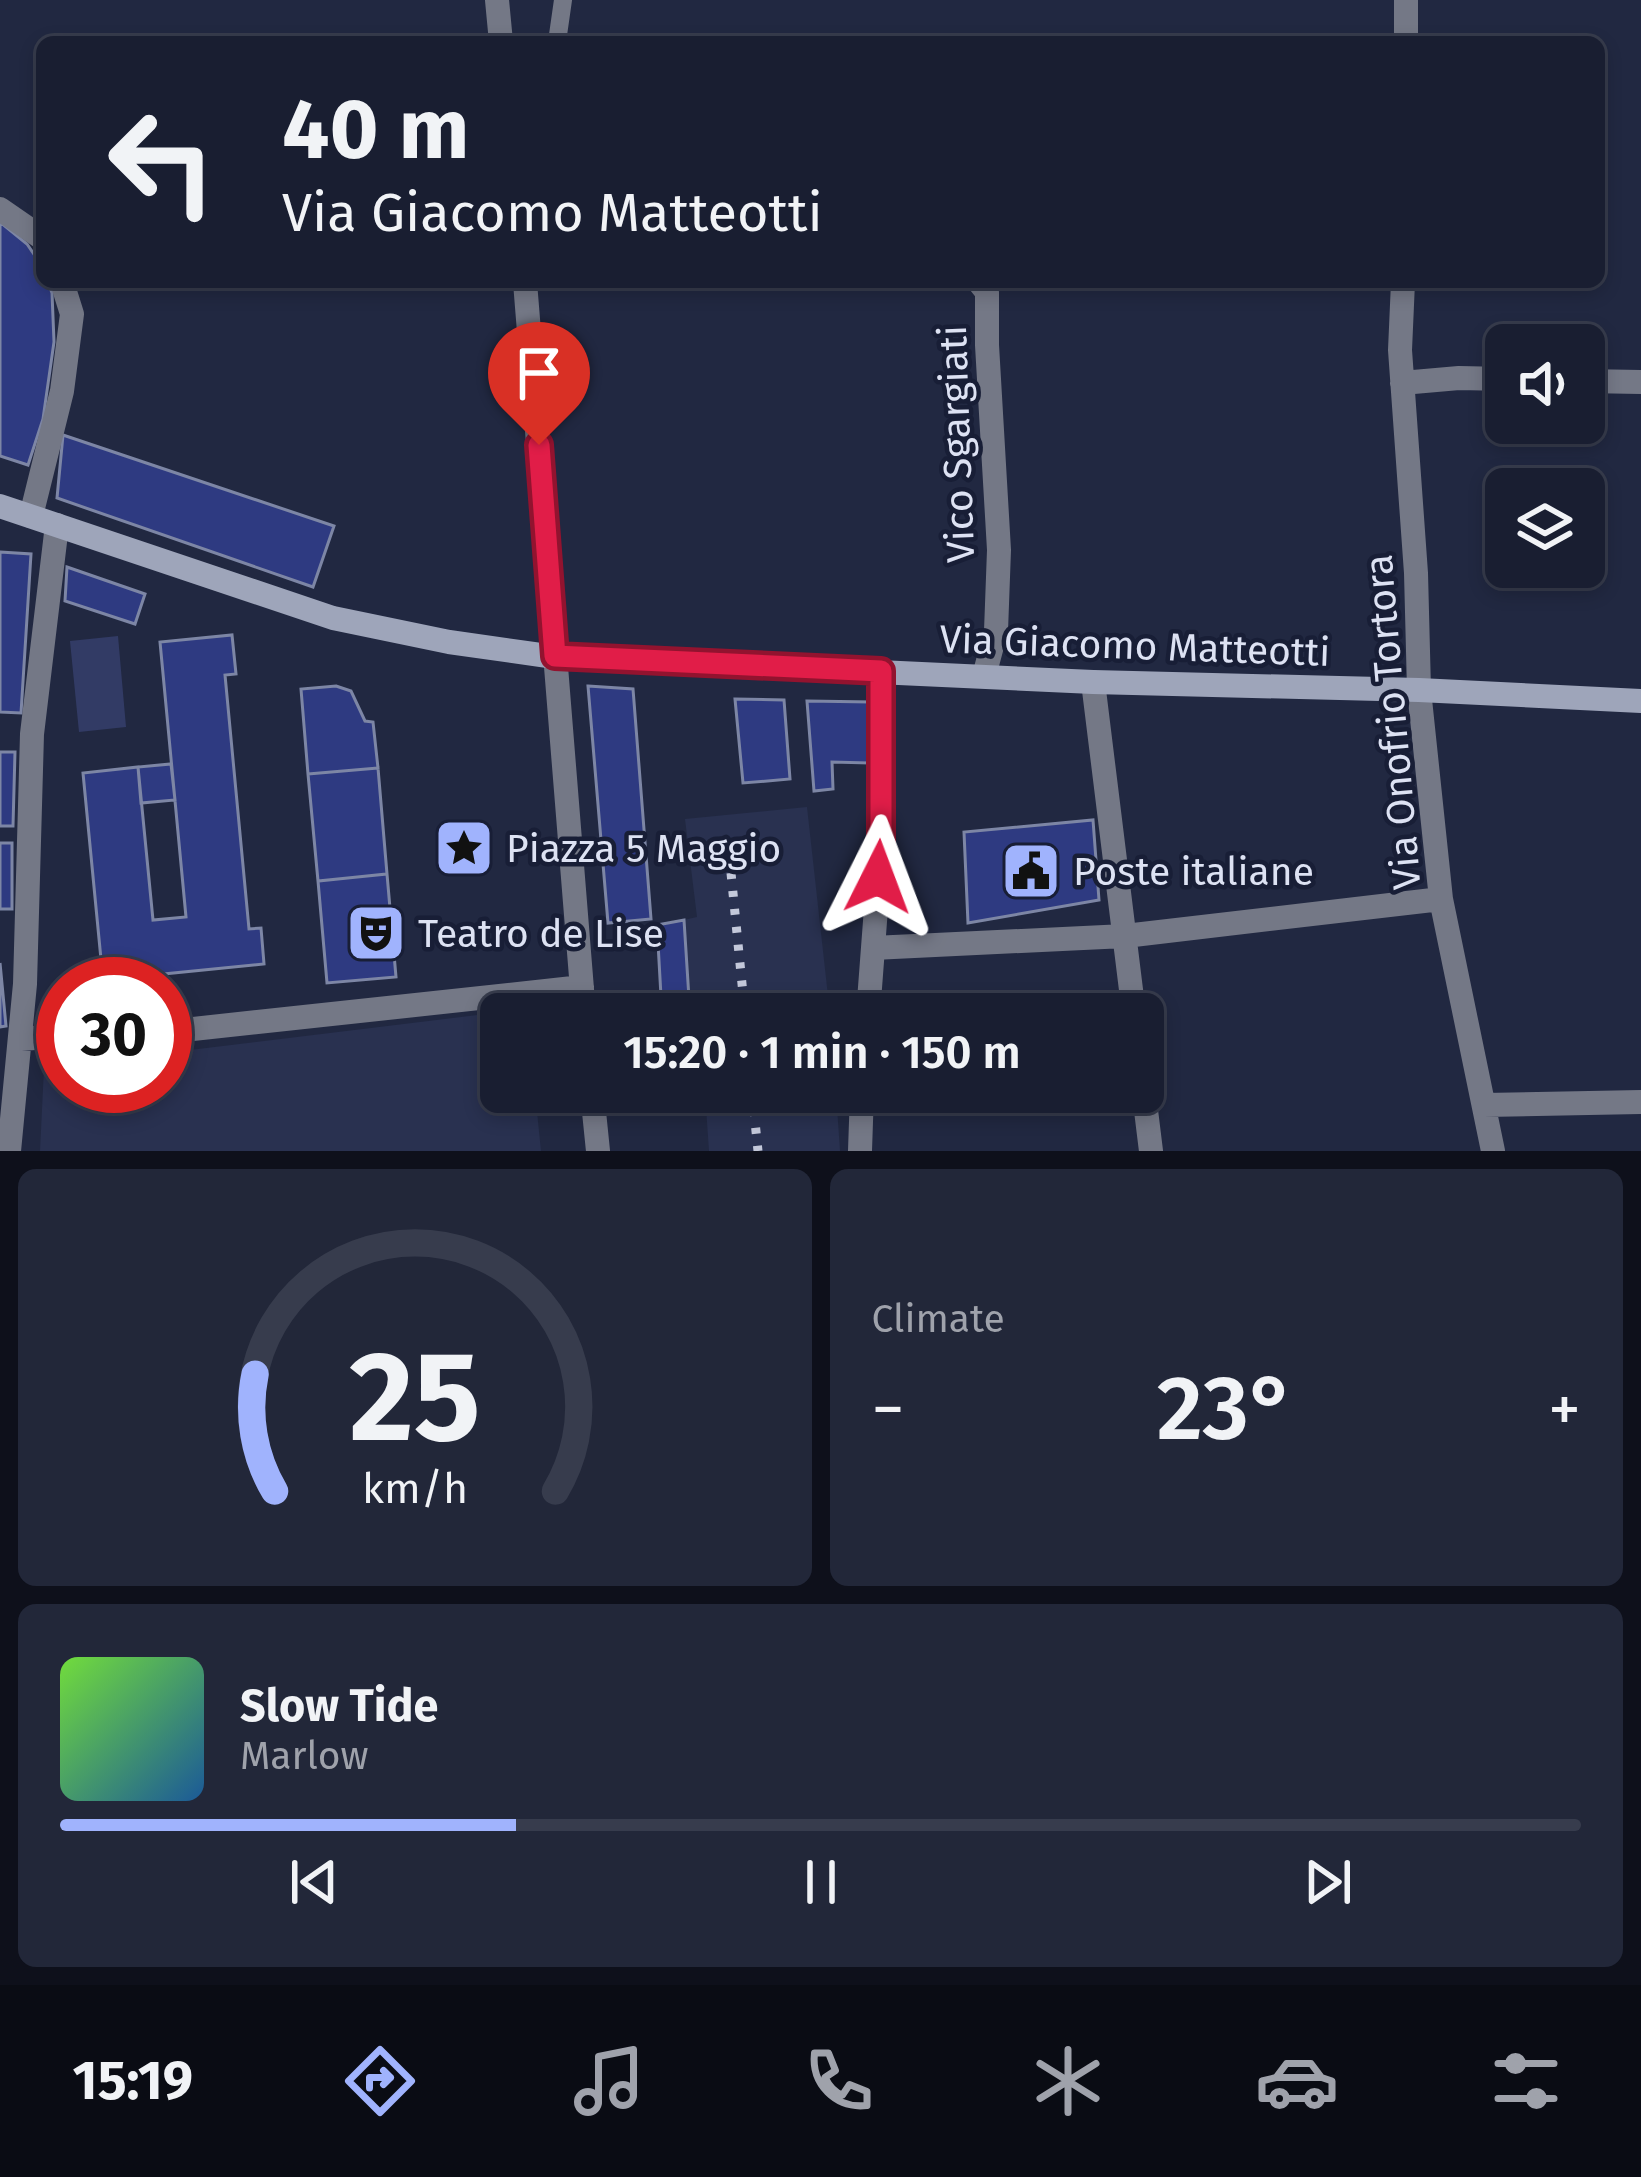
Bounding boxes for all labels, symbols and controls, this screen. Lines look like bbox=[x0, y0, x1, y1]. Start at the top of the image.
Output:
text: 40 m bbox=[282, 79, 470, 180]
icon: left bbox=[84, 84, 240, 240]
text: Via Giacomo Matteotti bbox=[282, 181, 823, 245]
pin bbox=[488, 322, 590, 445]
street label: Vico Sgargiati bbox=[930, 324, 984, 564]
map controls bbox=[1485, 324, 1605, 588]
button: sound bbox=[1485, 324, 1605, 444]
icon: arrive bbox=[506, 340, 572, 406]
button: layers bbox=[1485, 468, 1605, 588]
street label: Via Onofrio Tortora bbox=[1355, 552, 1431, 891]
street label: Via Giacomo Matteotti bbox=[939, 616, 1331, 676]
position arrow bbox=[815, 814, 941, 940]
place icon: Piazza 5 Maggio bbox=[433, 817, 495, 879]
place label: Piazza 5 Maggio bbox=[506, 826, 781, 872]
public building icon: Poste italiane bbox=[1000, 840, 1062, 902]
place label: Poste italiane bbox=[1073, 849, 1314, 895]
theatre icon: Teatro de Lise bbox=[345, 902, 407, 964]
place label: Teatro de Lise bbox=[418, 911, 664, 957]
speed limit sign: 30 bbox=[36, 957, 192, 1113]
text: 15:20 · 1 min · 150 m bbox=[623, 1026, 1021, 1080]
text: Climate bbox=[872, 1296, 1005, 1342]
text: 25 bbox=[349, 1323, 480, 1473]
text: 23° bbox=[1157, 1355, 1296, 1463]
text: − bbox=[872, 1370, 905, 1449]
text: + bbox=[1548, 1370, 1581, 1449]
text: km/h bbox=[362, 1462, 468, 1513]
text: Slow Tide bbox=[240, 1679, 438, 1733]
text: Marlow bbox=[240, 1733, 369, 1779]
icon: previous bbox=[281, 1849, 347, 1915]
icon: pause bbox=[788, 1849, 854, 1915]
icon: next bbox=[1295, 1849, 1361, 1915]
icon: directions bbox=[338, 2039, 422, 2123]
icon: music bbox=[567, 2039, 651, 2123]
icon: phone bbox=[797, 2039, 881, 2123]
icon: climate bbox=[1026, 2039, 1110, 2123]
icon: car bbox=[1255, 2039, 1339, 2123]
icon: filters bbox=[1484, 2039, 1568, 2123]
text: 15:19 bbox=[73, 2049, 193, 2113]

